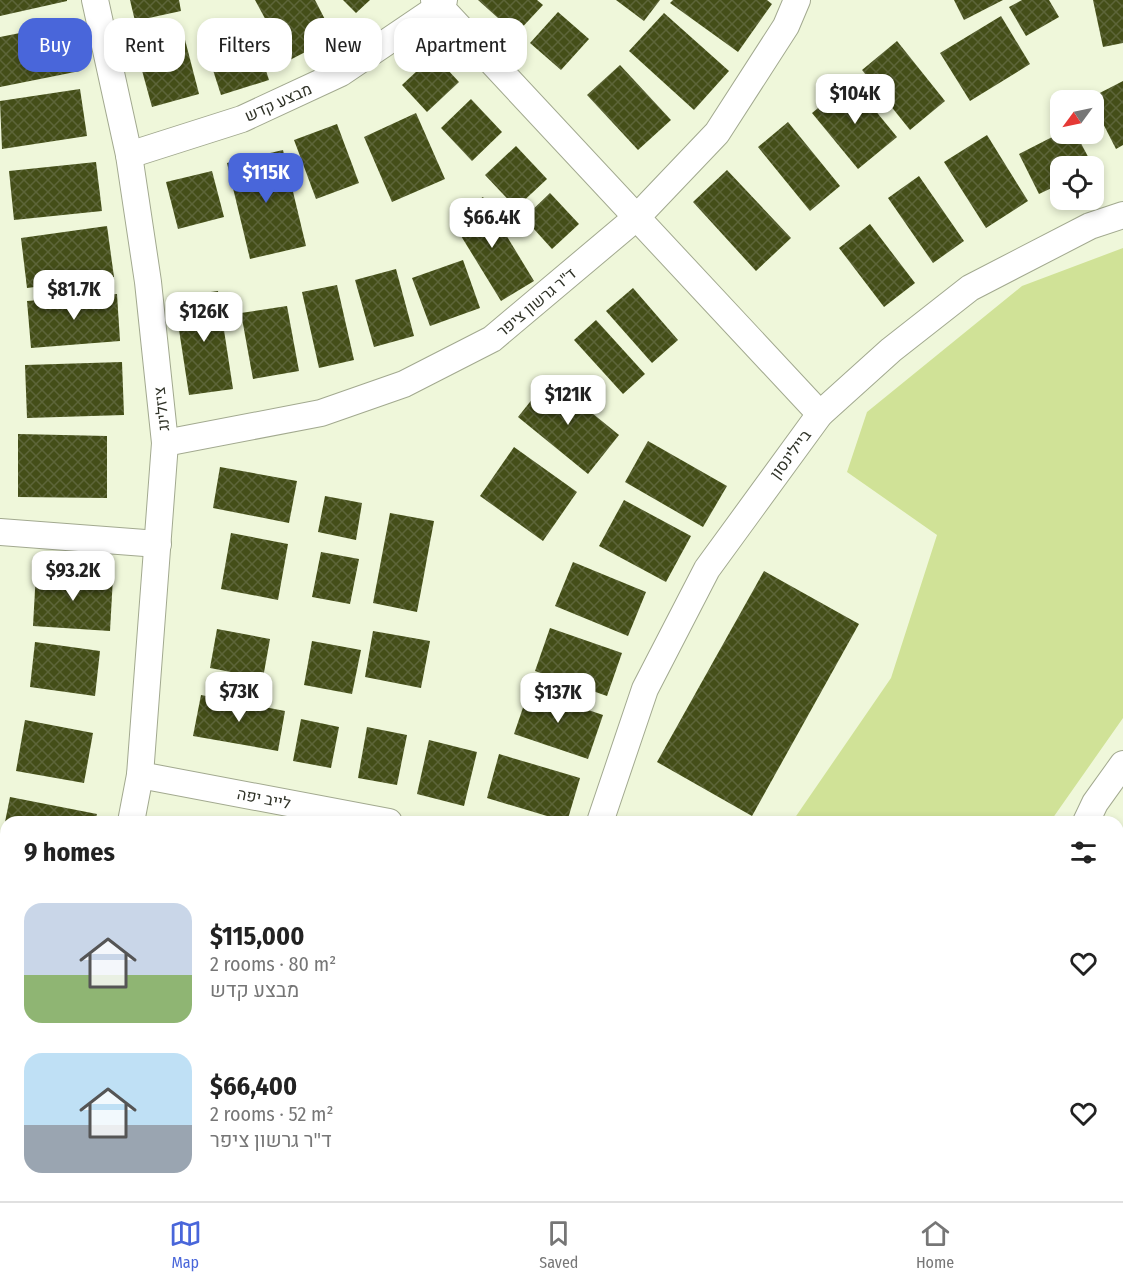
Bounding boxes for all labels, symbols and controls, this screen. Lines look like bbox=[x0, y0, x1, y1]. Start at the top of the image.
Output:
chip: Buy bbox=[18, 18, 92, 72]
chip: Rent bbox=[104, 18, 185, 72]
chip: Filters bbox=[197, 18, 292, 72]
chip: New bbox=[304, 18, 382, 72]
chip: Apartment bbox=[394, 18, 527, 72]
pin: $104K bbox=[813, 74, 897, 125]
street label: מבצע קדש bbox=[242, 79, 315, 126]
text: $104K bbox=[830, 81, 880, 105]
north arrow bbox=[1050, 90, 1104, 144]
map controls bbox=[1050, 90, 1104, 210]
pin: $115K bbox=[224, 153, 308, 204]
button: locate bbox=[1050, 156, 1104, 210]
text: $115K bbox=[242, 160, 290, 184]
pin: $66.4K bbox=[443, 198, 541, 249]
text: $66.4K bbox=[464, 205, 520, 229]
street label: ד"ר גרשון ציפר bbox=[493, 264, 580, 341]
pin: $81.7K bbox=[25, 270, 123, 321]
text: $81.7K bbox=[47, 277, 101, 301]
pin: $126K bbox=[162, 292, 246, 343]
text: $126K bbox=[179, 299, 229, 323]
pin: $121K bbox=[526, 375, 610, 426]
text: $121K bbox=[545, 382, 591, 406]
street label: ציזלינג bbox=[150, 386, 173, 432]
street label: ביילינסון bbox=[766, 426, 815, 483]
pin: $93.2K bbox=[24, 551, 122, 602]
text: $93.2K bbox=[46, 558, 100, 582]
pin: $73K bbox=[203, 672, 275, 723]
pin: $137K bbox=[516, 673, 600, 724]
text: $73K bbox=[219, 679, 259, 703]
text: $137K bbox=[534, 680, 582, 704]
street label: לייב יפה bbox=[235, 784, 292, 813]
icon: filters bbox=[1067, 836, 1100, 869]
text: 9 homes bbox=[24, 837, 115, 868]
text: $115,000 bbox=[210, 921, 304, 952]
icon: home bbox=[72, 927, 144, 999]
icon: heart bbox=[1067, 947, 1100, 980]
text: 2 rooms · 80 m² bbox=[210, 952, 336, 976]
text: מבצע קדש bbox=[210, 978, 299, 1002]
text: $66,400 bbox=[210, 1071, 297, 1102]
icon: home bbox=[72, 1077, 144, 1149]
icon: heart bbox=[1067, 1097, 1100, 1130]
text: 2 rooms · 52 m² bbox=[210, 1102, 334, 1126]
text: ד"ר גרשון ציפר bbox=[210, 1128, 332, 1152]
tab: Map bbox=[169, 1217, 202, 1272]
tab: Saved bbox=[539, 1217, 578, 1272]
tab: Home bbox=[916, 1217, 954, 1272]

